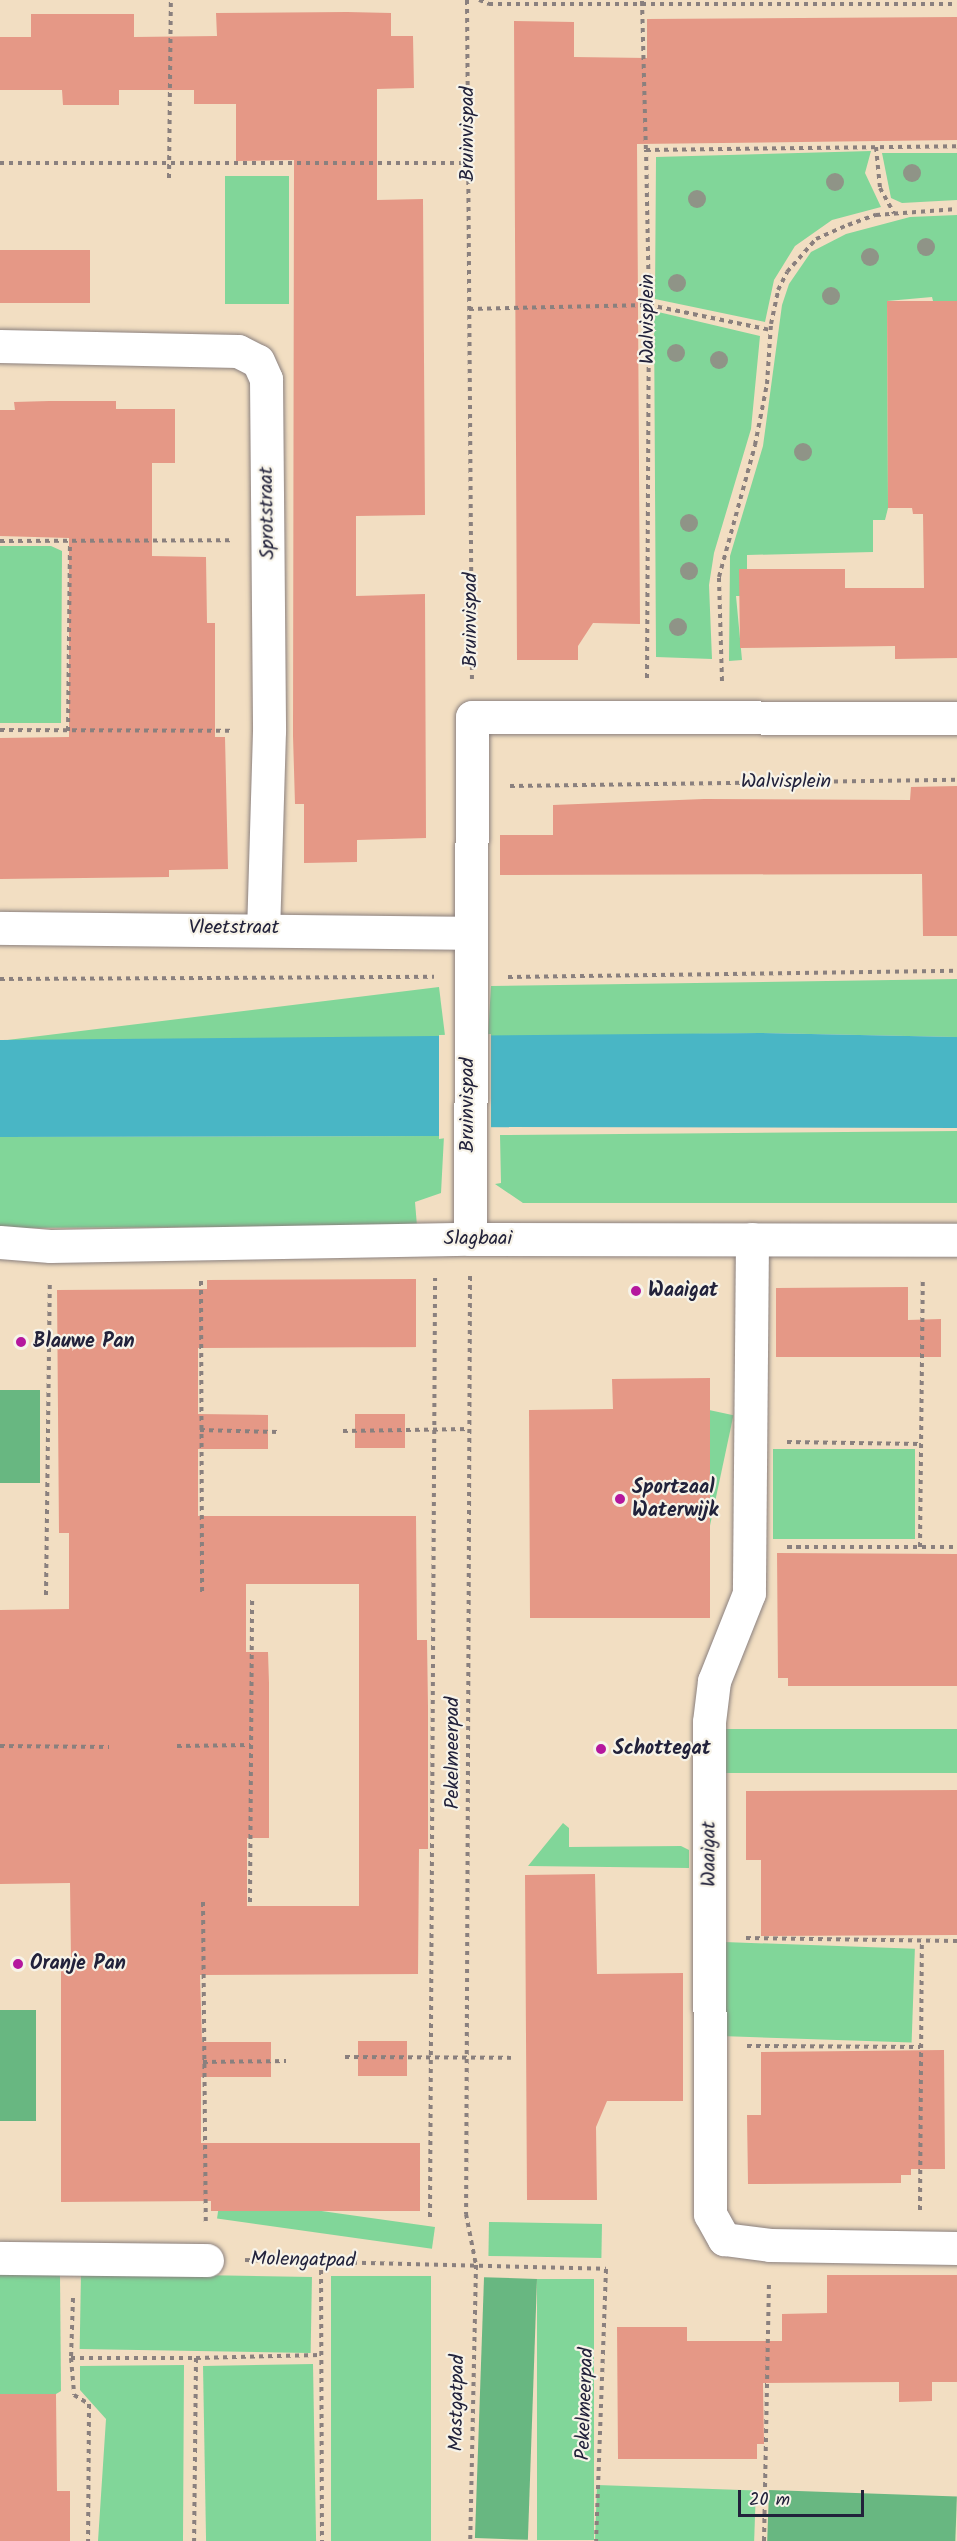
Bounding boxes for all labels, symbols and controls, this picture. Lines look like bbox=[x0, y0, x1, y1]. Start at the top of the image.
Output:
street label: Bruinvispad bbox=[456, 86, 480, 182]
street label: Walvisplein bbox=[636, 274, 660, 364]
street label: Sprotstraat bbox=[255, 466, 281, 560]
street label: Bruinvispad bbox=[459, 572, 483, 668]
street label: Walvisplein bbox=[741, 770, 831, 794]
street label: Vleetstraat bbox=[189, 916, 279, 940]
street label: Bruinvispad bbox=[456, 1057, 480, 1153]
street label: Slagbaai bbox=[444, 1227, 512, 1251]
place label: Waaigat bbox=[648, 1279, 718, 1303]
marker: Waaigat bbox=[629, 1284, 643, 1298]
place label: Blauwe Pan bbox=[33, 1330, 135, 1354]
marker: Blauwe Pan bbox=[14, 1335, 28, 1349]
place label: Sportzaal Waterwijk bbox=[632, 1476, 718, 1523]
marker: Sportzaal Waterwijk bbox=[613, 1492, 627, 1506]
street label: Pekelmeerpad bbox=[441, 1697, 465, 1809]
place label: Schottegat bbox=[613, 1737, 711, 1761]
marker: Schottegat bbox=[594, 1742, 608, 1756]
street label: Waaigat bbox=[698, 1821, 722, 1887]
place label: Oranje Pan bbox=[30, 1952, 126, 1976]
marker: Oranje Pan bbox=[11, 1957, 25, 1971]
street label: Molengatpad bbox=[250, 2248, 356, 2274]
street label: Pekelmeerpad bbox=[572, 2347, 600, 2461]
street label: Mastgatpad bbox=[445, 2354, 471, 2452]
scale bar bbox=[741, 2478, 867, 2516]
text: 20 m bbox=[749, 2486, 790, 2515]

